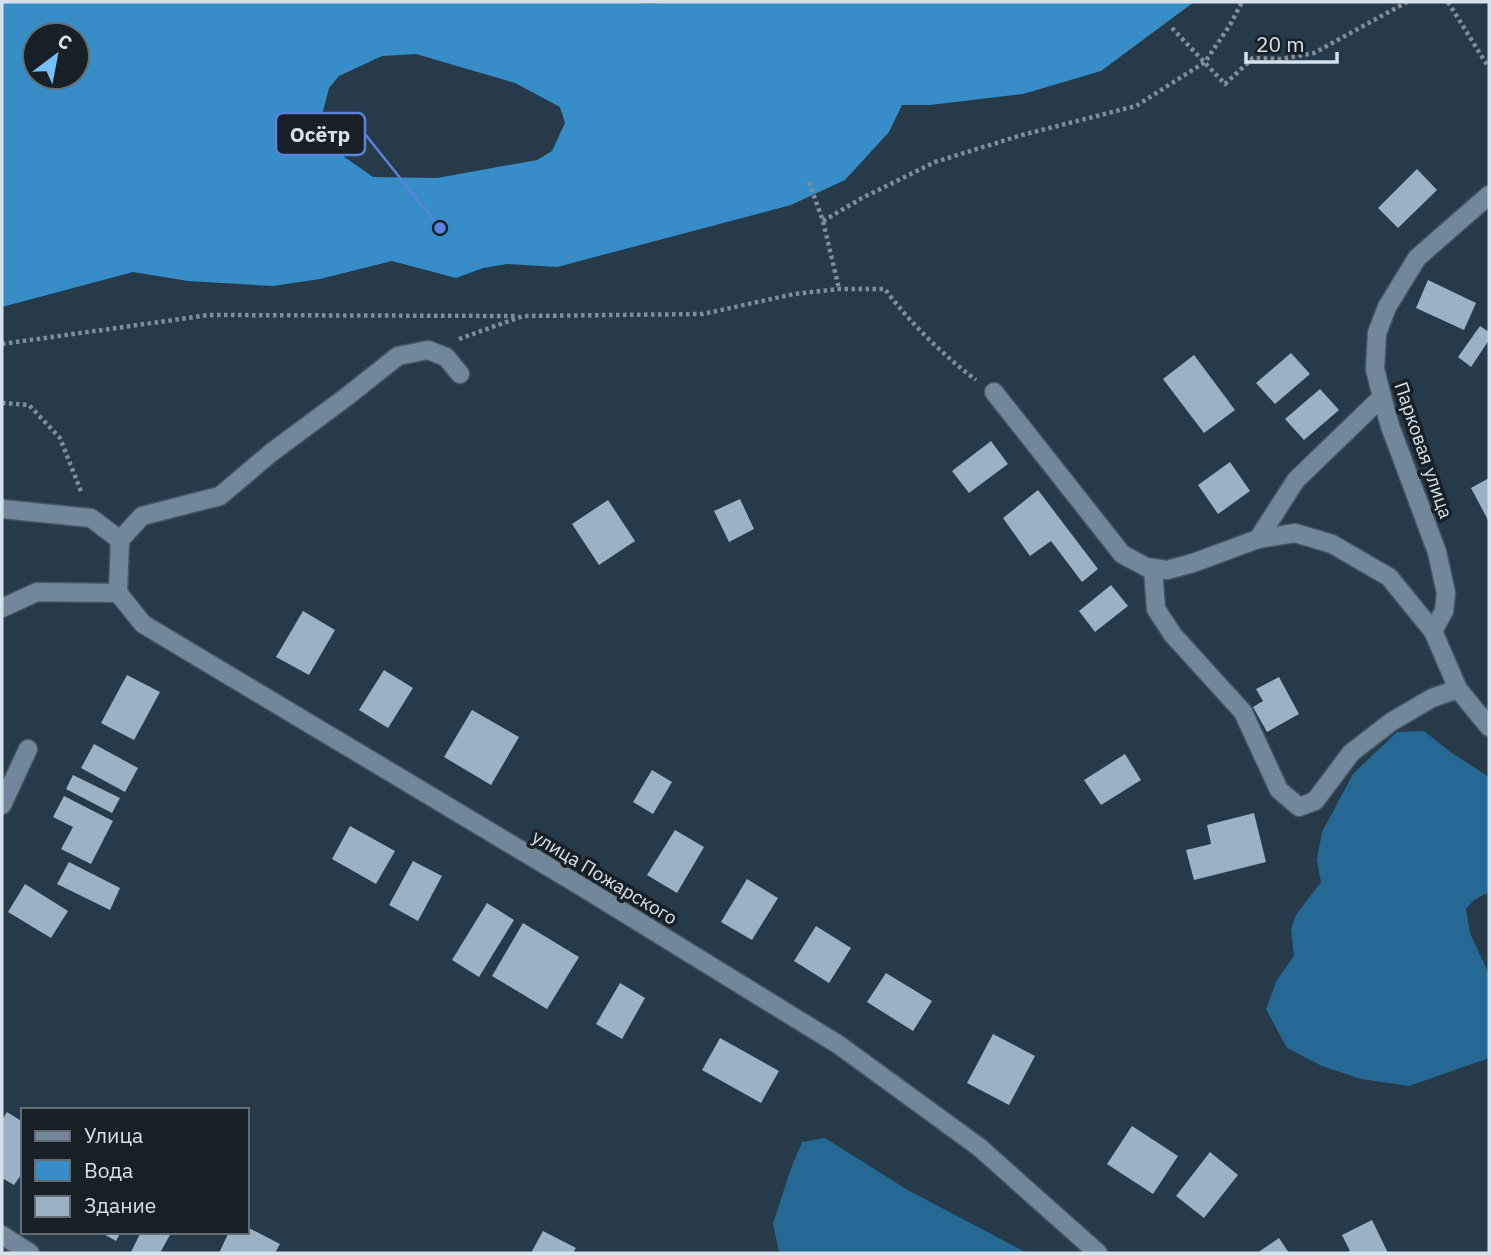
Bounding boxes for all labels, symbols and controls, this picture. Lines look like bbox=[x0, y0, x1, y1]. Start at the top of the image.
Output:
north arrow bbox=[21, 21, 91, 91]
scale bar bbox=[1246, 21, 1337, 65]
text: С bbox=[53, 28, 77, 55]
text: 20 m bbox=[1256, 30, 1305, 58]
callout: Осётр bbox=[276, 113, 365, 155]
text: Осётр bbox=[290, 120, 350, 148]
street label: Парковая улица bbox=[1389, 378, 1459, 522]
street label: улица Пожарского bbox=[528, 824, 682, 930]
legend bbox=[21, 1108, 248, 1234]
text: Улица bbox=[84, 1121, 143, 1149]
text: Вода bbox=[84, 1156, 133, 1184]
text: Здание bbox=[84, 1191, 156, 1219]

